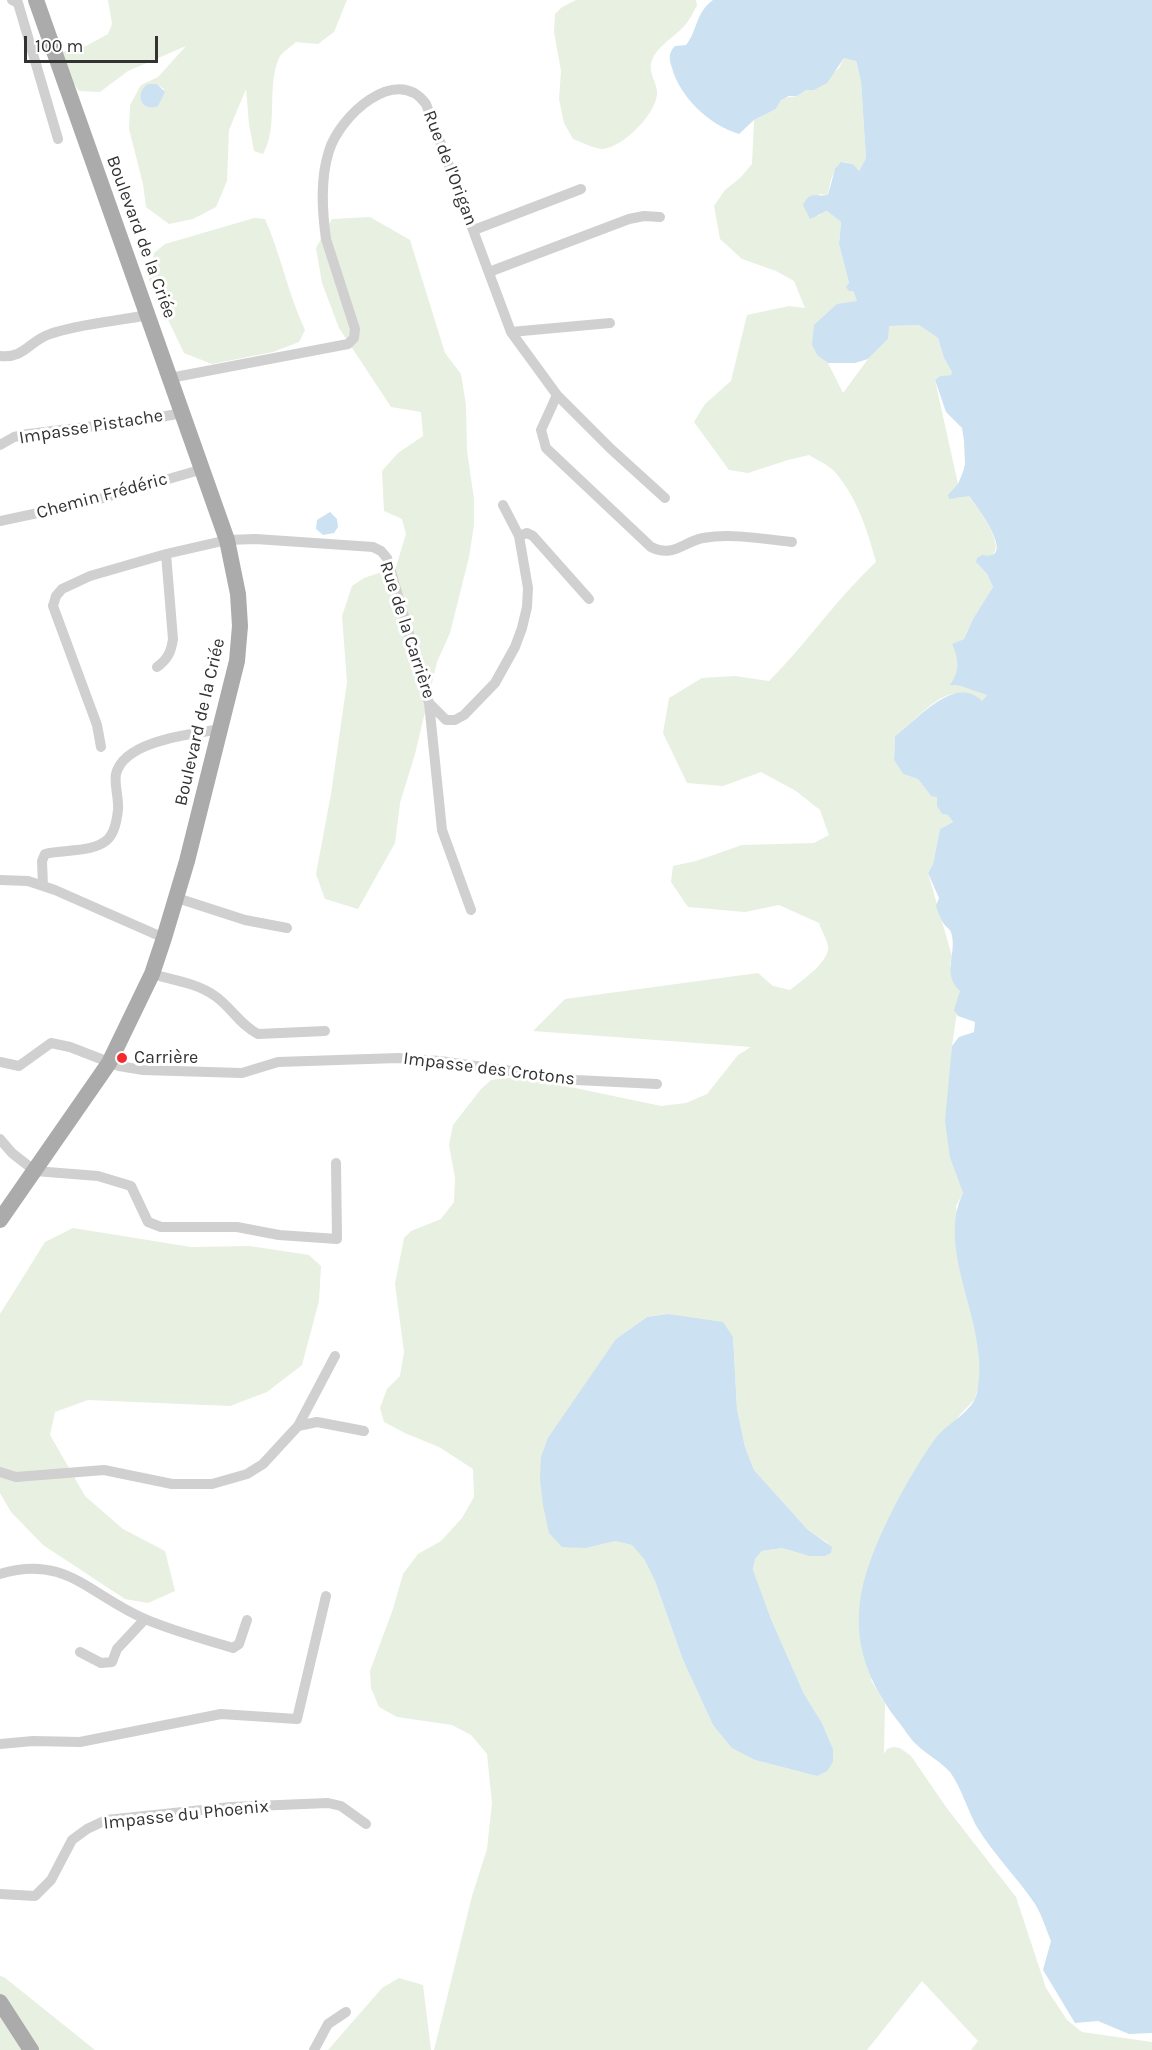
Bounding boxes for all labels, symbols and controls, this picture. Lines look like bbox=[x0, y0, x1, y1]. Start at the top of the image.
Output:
scale bar bbox=[27, 24, 160, 62]
text: 100 m bbox=[35, 35, 83, 57]
street label: Rue de l'Origan bbox=[418, 107, 482, 229]
street label: Boulevard de la Criée bbox=[102, 153, 180, 321]
street label: Impasse Pistache bbox=[17, 405, 165, 449]
street label: Chemin Frédéric bbox=[34, 468, 170, 524]
street label: Rue de la Carrière bbox=[375, 559, 439, 701]
street label: Boulevard de la Criée bbox=[170, 636, 230, 808]
place label: Carrière bbox=[134, 1047, 198, 1069]
street label: Impasse des Crotons bbox=[402, 1048, 576, 1090]
marker: Carrière bbox=[115, 1051, 129, 1065]
street label: Impasse du Phoenix bbox=[102, 1796, 270, 1834]

